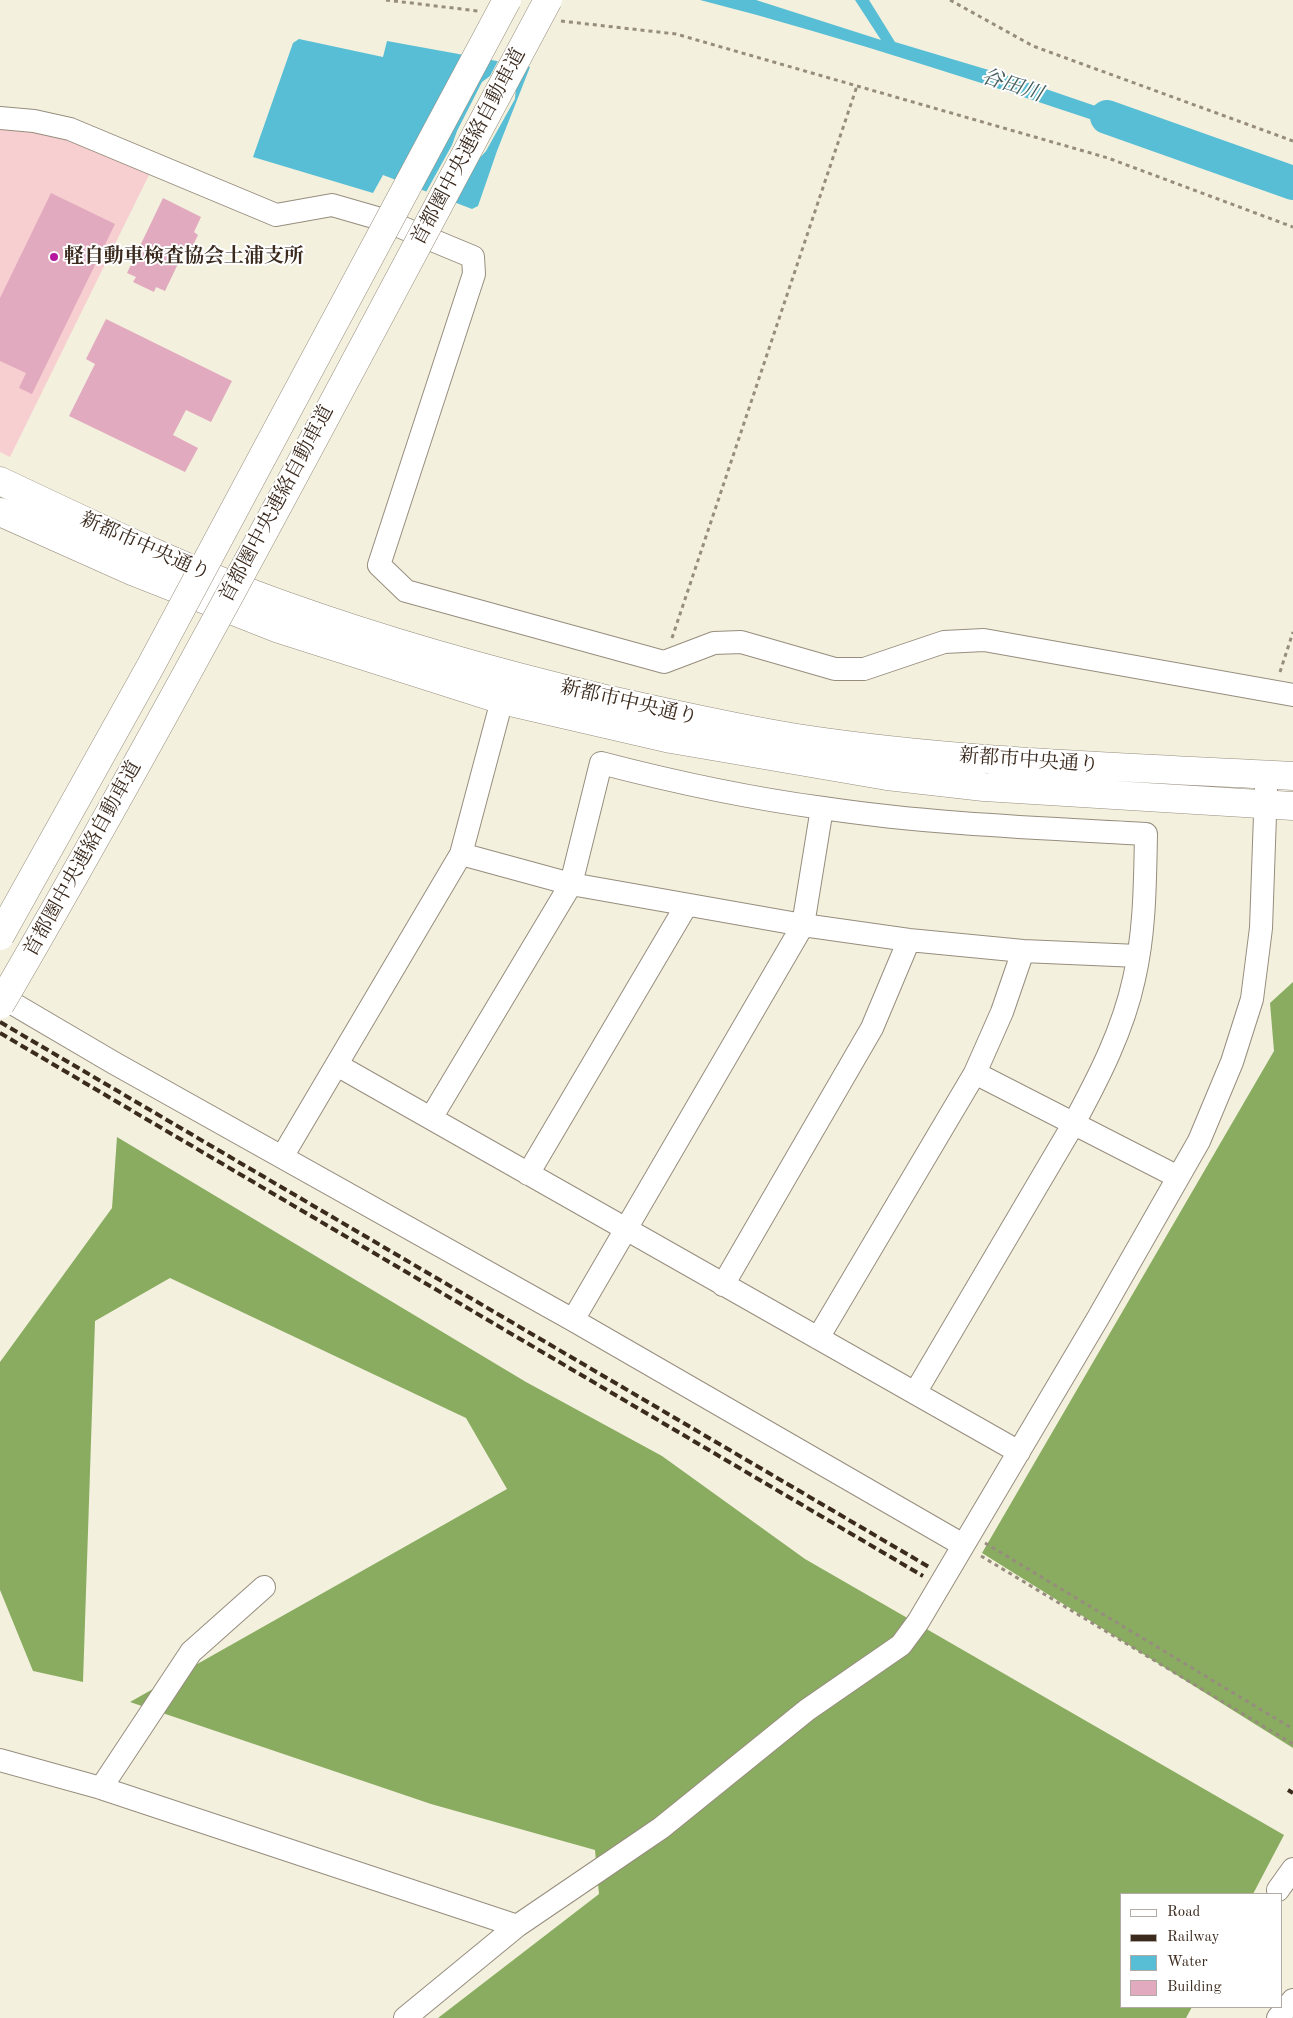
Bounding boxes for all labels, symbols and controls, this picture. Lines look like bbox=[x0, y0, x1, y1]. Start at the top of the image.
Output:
street label: 首都圏中央連絡自動車道 bbox=[407, 44, 531, 250]
water label: 谷田川 bbox=[978, 64, 1046, 108]
place label: 軽自動車検査協会土浦支所 bbox=[64, 245, 304, 269]
marker: 軽自動車検査協会土浦支所 bbox=[48, 251, 60, 263]
street label: 首都圏中央連絡自動車道 bbox=[215, 401, 339, 607]
street label: 新都市中央通り bbox=[76, 508, 214, 586]
street label: 新都市中央通り bbox=[558, 676, 700, 730]
street label: 新都市中央通り bbox=[958, 744, 1100, 778]
street label: 首都圏中央連絡自動車道 bbox=[19, 757, 147, 961]
legend bbox=[1120, 1893, 1283, 2008]
text: Road bbox=[1167, 1905, 1200, 1920]
text: Railway bbox=[1167, 1930, 1220, 1945]
text: Water bbox=[1167, 1955, 1208, 1970]
text: Building bbox=[1167, 1980, 1222, 1995]

